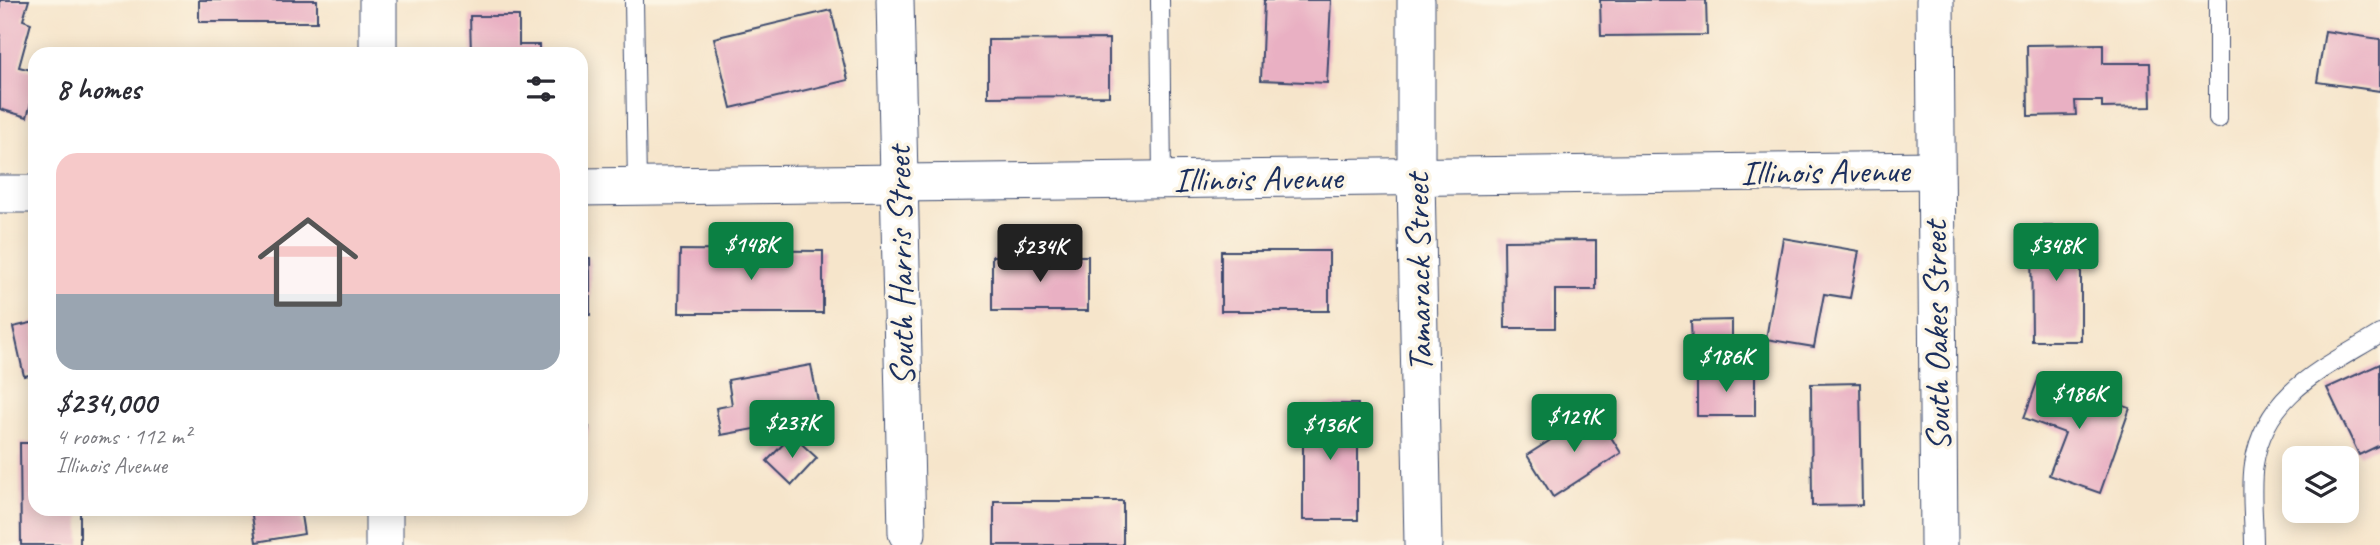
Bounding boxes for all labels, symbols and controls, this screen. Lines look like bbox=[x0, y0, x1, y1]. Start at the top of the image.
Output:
text: 8 homes bbox=[56, 70, 141, 108]
icon: filters bbox=[522, 70, 560, 108]
street label: South Harris Street bbox=[876, 142, 925, 386]
street label: Illinois Avenue bbox=[1740, 147, 1912, 195]
street label: Illinois Avenue bbox=[1173, 154, 1345, 202]
street label: Tamarack Street bbox=[1394, 170, 1443, 373]
icon: home bbox=[245, 199, 371, 325]
street label: South Oakes Street bbox=[1912, 217, 1961, 451]
pin: $148K bbox=[702, 222, 800, 282]
pin: $234K bbox=[991, 224, 1089, 284]
pin: $348K bbox=[2007, 224, 2105, 283]
text: $148K bbox=[724, 230, 778, 259]
text: $348K bbox=[2029, 231, 2083, 260]
text: $234K bbox=[1013, 232, 1067, 261]
pin: $186K bbox=[1677, 334, 1775, 394]
text: $186K bbox=[1699, 342, 1753, 371]
pin: $186K bbox=[2030, 372, 2128, 431]
text: $186K bbox=[2052, 379, 2106, 408]
text: $234,000 bbox=[56, 384, 156, 422]
pin: $129K bbox=[1525, 394, 1623, 454]
pin: $237K bbox=[743, 400, 841, 460]
pin: $136K bbox=[1281, 402, 1379, 462]
text: $129K bbox=[1548, 402, 1600, 431]
text: $237K bbox=[766, 408, 819, 437]
text: $136K bbox=[1303, 410, 1357, 439]
text: 4 rooms · 112 m² bbox=[56, 422, 191, 451]
map controls bbox=[2282, 446, 2359, 523]
button: layers bbox=[2282, 446, 2359, 523]
text: Illinois Avenue bbox=[56, 451, 167, 480]

